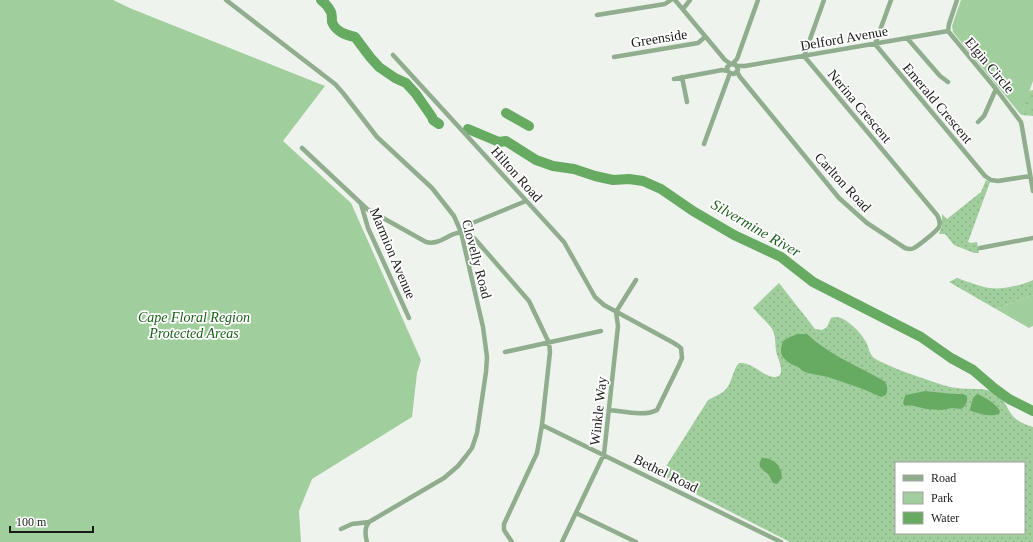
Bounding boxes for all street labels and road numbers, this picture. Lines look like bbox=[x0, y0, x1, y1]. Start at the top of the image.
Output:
street label: Delford Avenue bbox=[799, 23, 889, 54]
street label: Greenside bbox=[630, 27, 688, 50]
street label: Elgin Circle bbox=[962, 34, 1017, 96]
street label: Emerald Crescent bbox=[900, 60, 976, 146]
street label: Nerina Crescent bbox=[825, 67, 895, 146]
street label: Hilton Road bbox=[488, 144, 545, 205]
street label: Carlton Road bbox=[812, 150, 874, 215]
street label: Marmion Avenue bbox=[367, 205, 418, 301]
street label: Clovelly Road bbox=[459, 218, 494, 300]
street label: Winkle Way bbox=[587, 376, 610, 446]
street label: Bethel Road bbox=[631, 451, 700, 495]

